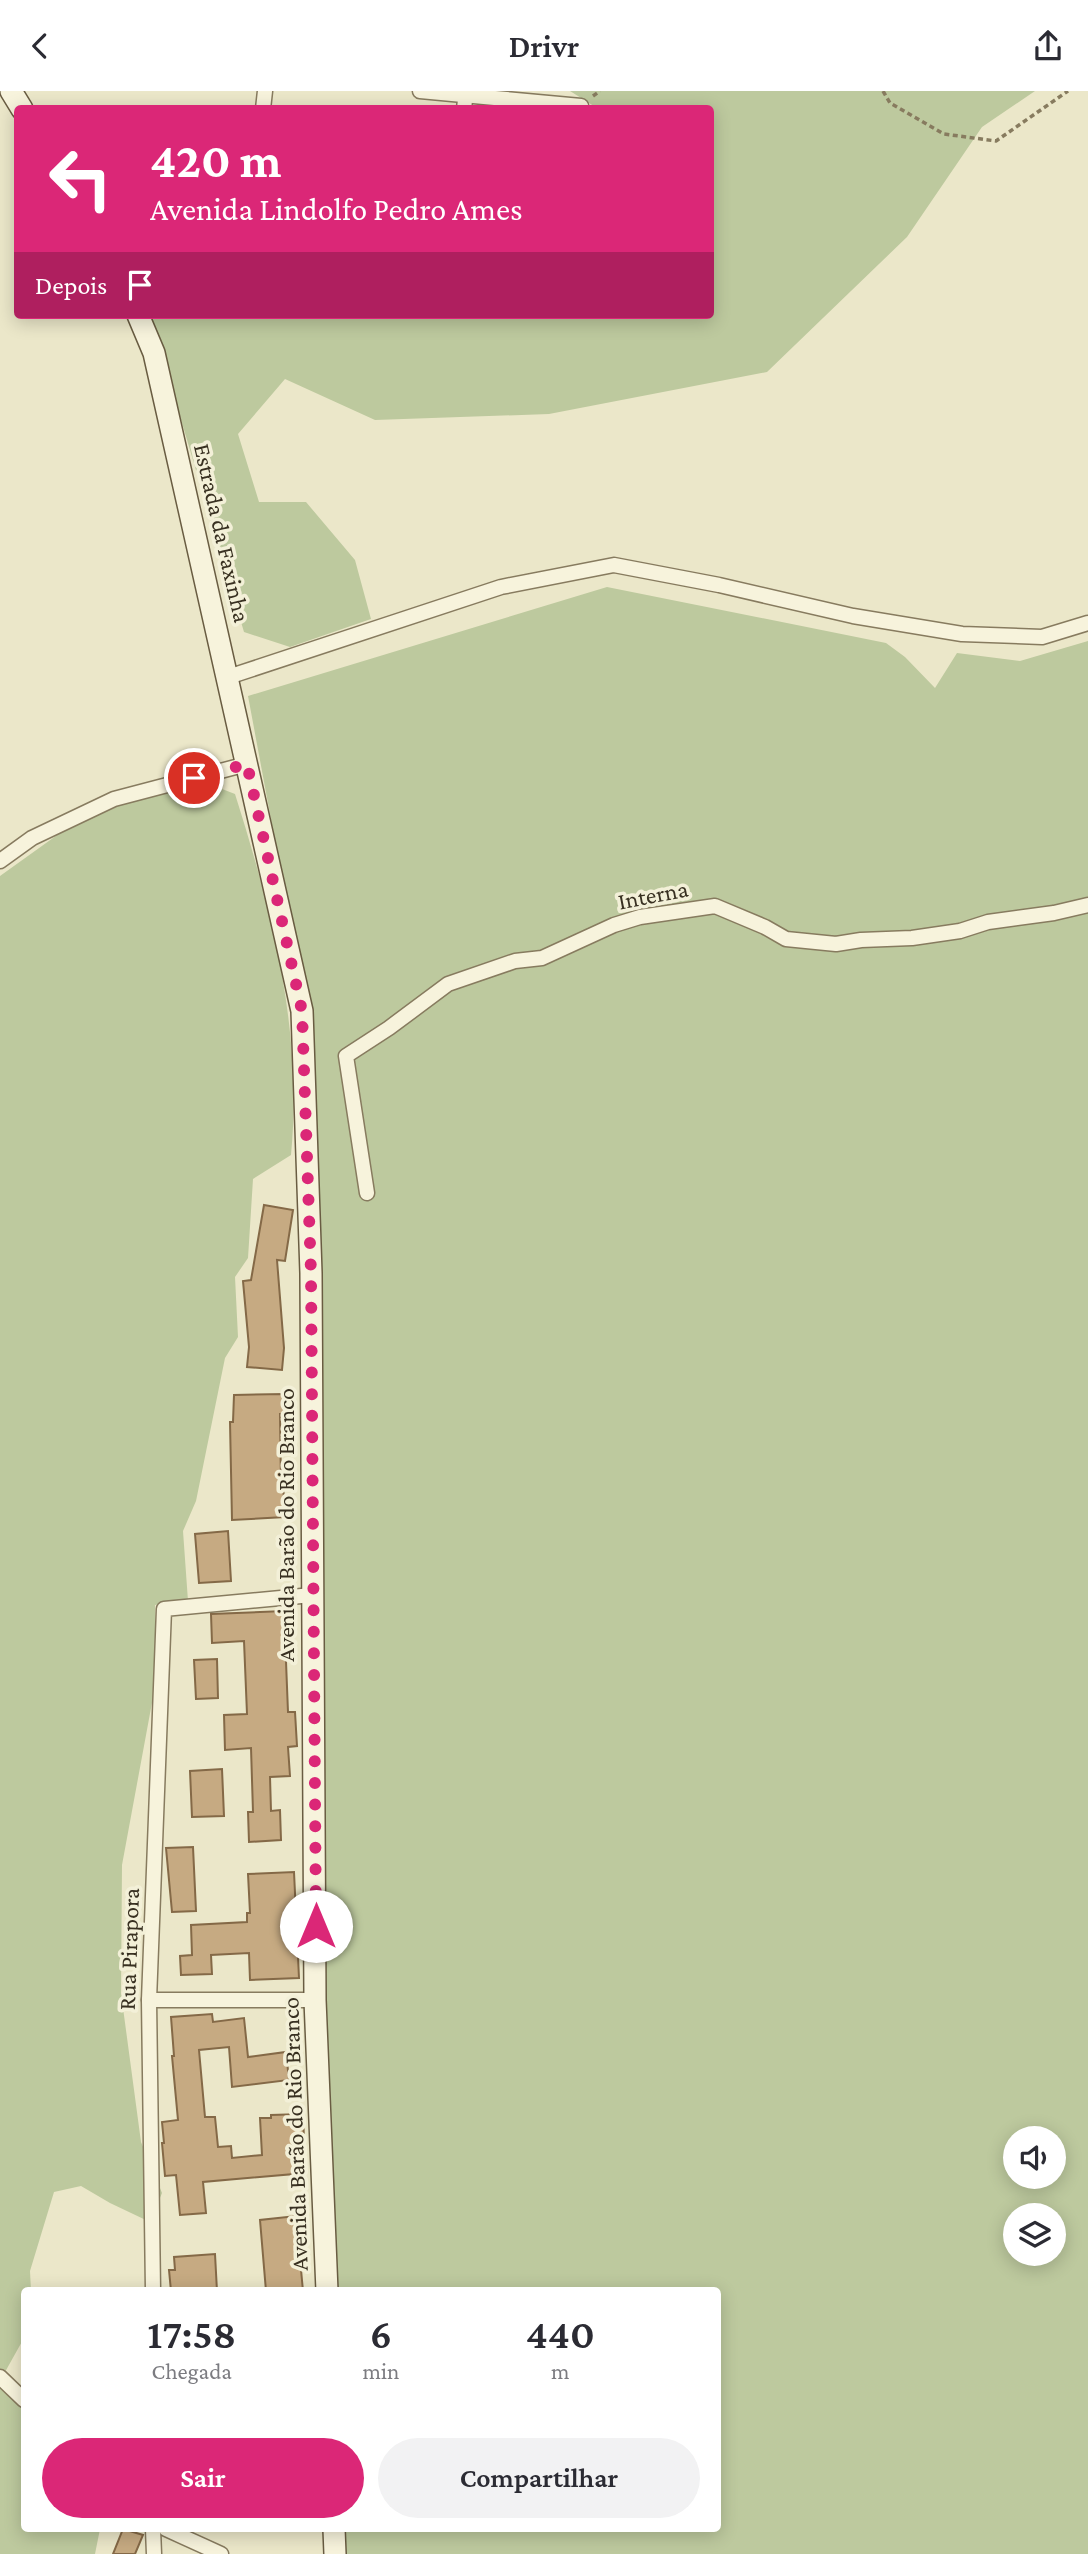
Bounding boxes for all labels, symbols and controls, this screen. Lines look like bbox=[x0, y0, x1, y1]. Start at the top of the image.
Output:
icon: back bbox=[21, 27, 59, 65]
icon: share bbox=[1029, 27, 1067, 65]
text: Drivr bbox=[509, 28, 579, 64]
icon: left bbox=[35, 133, 126, 224]
text: 420 m bbox=[150, 133, 282, 188]
text: Avenida Lindolfo Pedro Ames bbox=[150, 191, 523, 227]
icon: arrive bbox=[121, 266, 159, 304]
text: Depois bbox=[35, 271, 107, 300]
street label: Estrada da Faxinha bbox=[189, 441, 256, 625]
pin bbox=[164, 748, 224, 808]
icon: arrive bbox=[175, 759, 213, 797]
street label: Interna bbox=[615, 874, 690, 915]
street label: Avenida Barão do Rio Branco bbox=[272, 1388, 299, 1662]
street label: Rua Pirapora bbox=[113, 1887, 144, 2011]
position arrow bbox=[279, 1889, 353, 1963]
street label: Avenida Barão do Rio Branco bbox=[276, 1997, 313, 2271]
map controls bbox=[1003, 2126, 1066, 2266]
button: sound bbox=[1003, 2126, 1066, 2189]
button: layers bbox=[1003, 2203, 1066, 2266]
text: 17:58 bbox=[147, 2310, 236, 2357]
text: 6 bbox=[370, 2310, 392, 2357]
text: 440 bbox=[526, 2310, 595, 2357]
text: Chegada bbox=[152, 2358, 232, 2384]
text: min bbox=[363, 2358, 399, 2384]
text: m bbox=[551, 2358, 569, 2384]
button: Sair bbox=[42, 2438, 364, 2518]
button: Compartilhar bbox=[378, 2438, 700, 2518]

